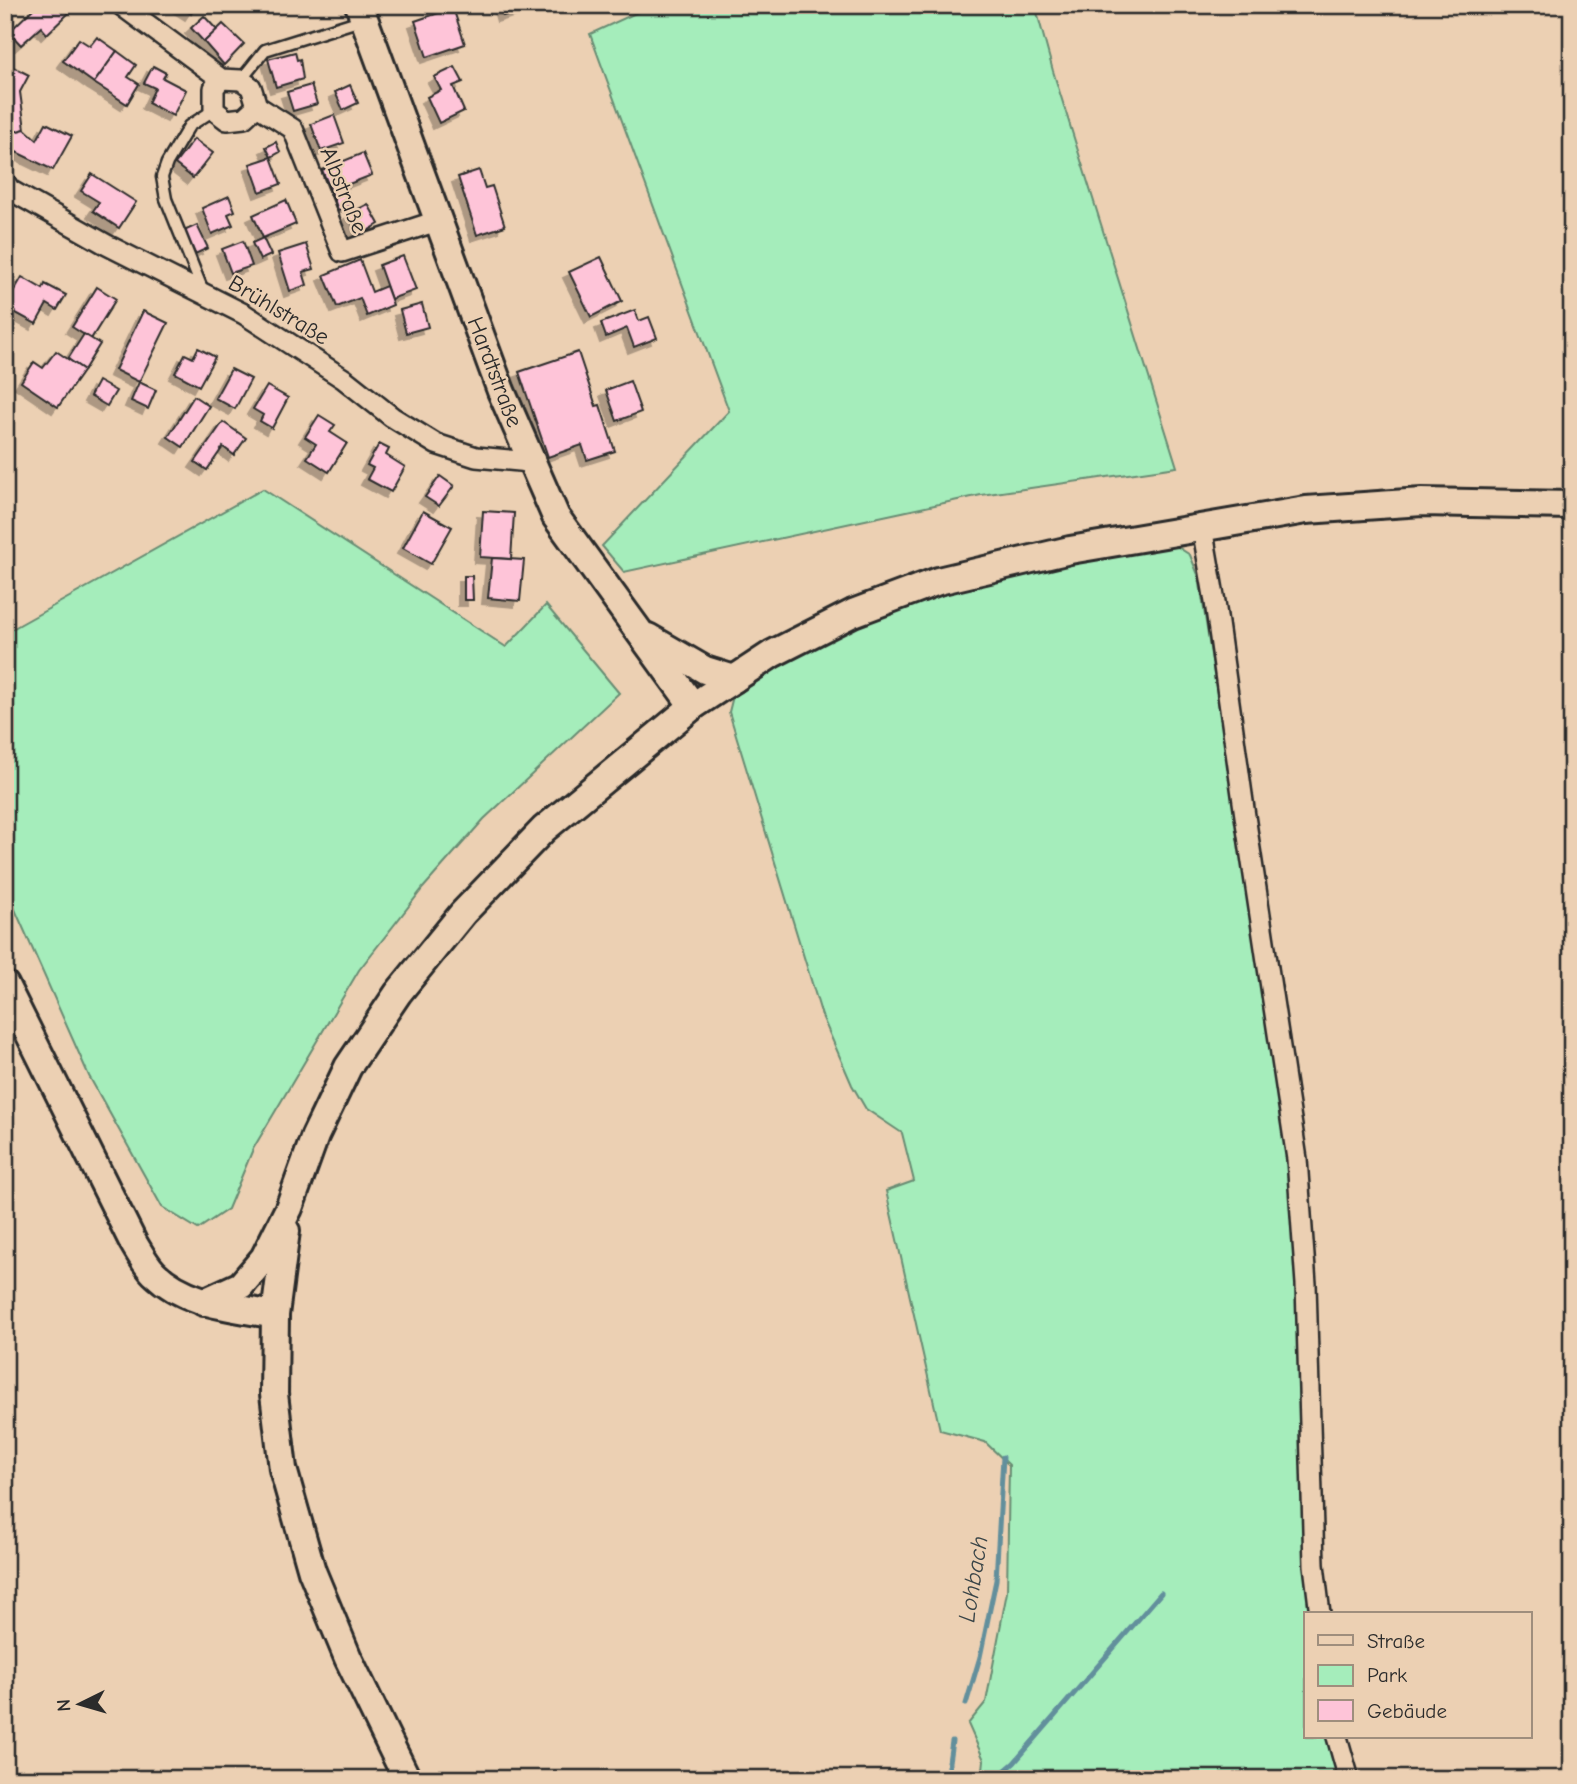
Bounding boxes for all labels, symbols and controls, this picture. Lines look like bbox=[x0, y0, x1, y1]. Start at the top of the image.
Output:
street label: Albstraße bbox=[314, 143, 374, 237]
street label: Brühlstraße bbox=[224, 269, 334, 351]
street label: Hardtstraße bbox=[462, 313, 528, 431]
water label: Lohbach bbox=[952, 1534, 994, 1624]
legend bbox=[1304, 1612, 1532, 1738]
text: Straße bbox=[1367, 1629, 1425, 1653]
text: Park bbox=[1367, 1663, 1407, 1687]
north arrow bbox=[46, 1668, 116, 1738]
text: N bbox=[53, 1698, 76, 1713]
text: Gebäude bbox=[1367, 1699, 1447, 1723]

